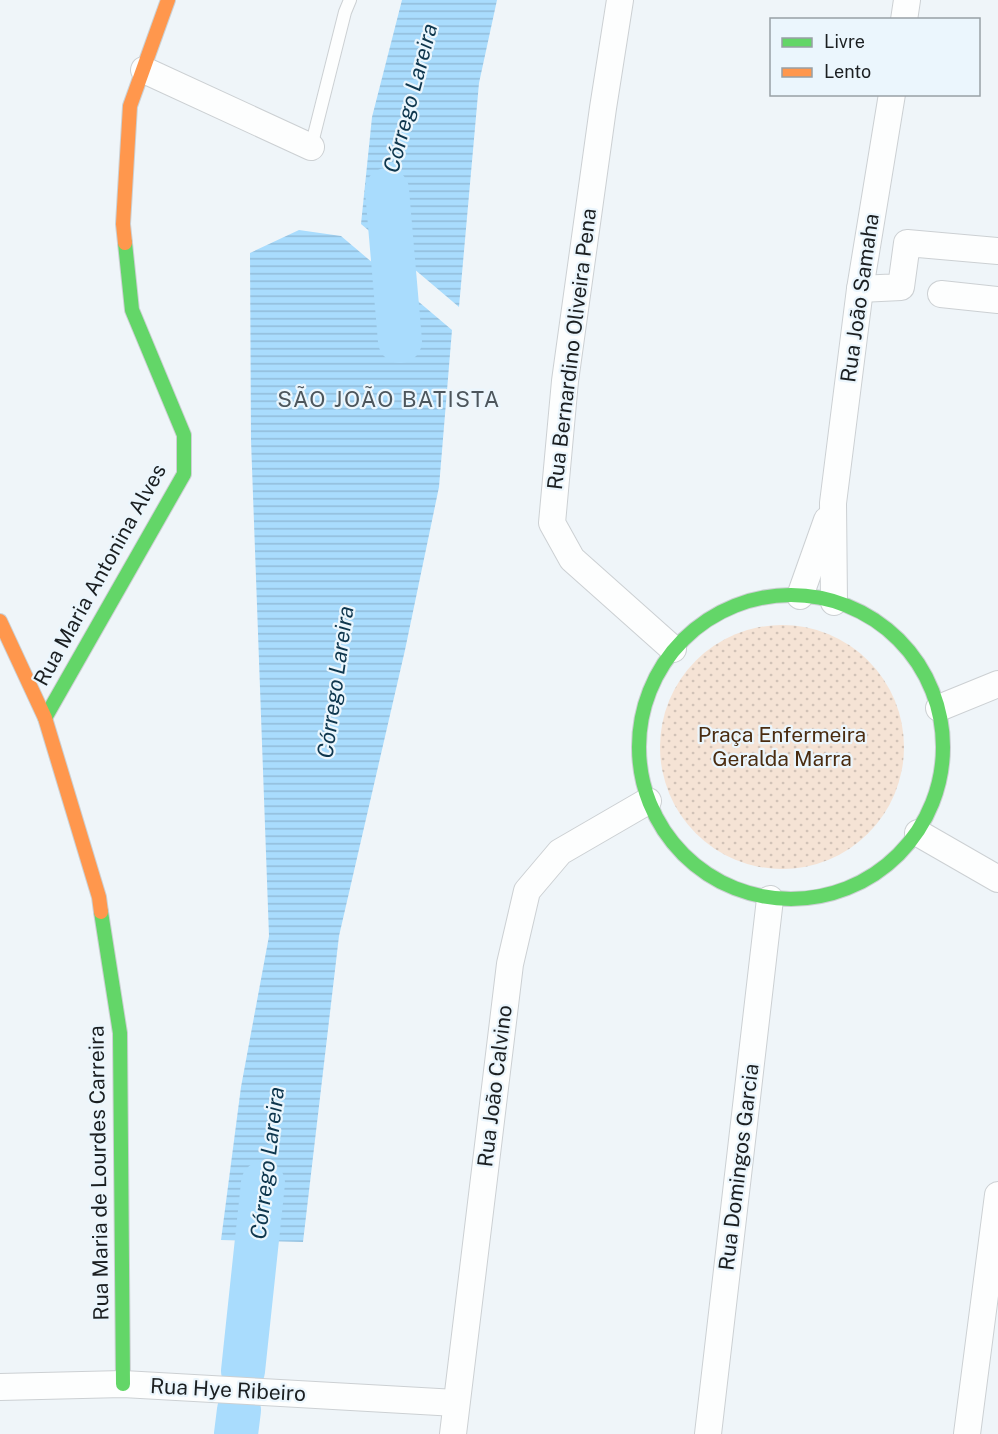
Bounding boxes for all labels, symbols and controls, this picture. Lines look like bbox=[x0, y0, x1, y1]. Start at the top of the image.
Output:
legend bbox=[770, 18, 980, 96]
water label: Córrego Lareira bbox=[378, 20, 442, 176]
text: Livre bbox=[824, 31, 865, 52]
text: Lento bbox=[824, 61, 871, 82]
street label: Rua Bernardino Oliveira Pena bbox=[542, 207, 601, 491]
street label: Rua João Samaha bbox=[835, 212, 884, 384]
district label: SÃO JOÃO BATISTA bbox=[277, 385, 501, 412]
street label: Rua Maria Antonina Alves bbox=[28, 460, 171, 690]
water label: Córrego Lareira bbox=[311, 604, 359, 760]
park label: Praça Enfermeira Geralda Marra bbox=[698, 722, 866, 771]
street label: Rua João Calvino bbox=[472, 1003, 517, 1168]
street label: Rua Maria de Lourdes Carreira bbox=[83, 1025, 114, 1321]
street label: Rua Domingos Garcia bbox=[713, 1062, 764, 1272]
water label: Córrego Lareira bbox=[245, 1085, 289, 1241]
street label: Rua Hye Ribeiro bbox=[149, 1373, 307, 1406]

